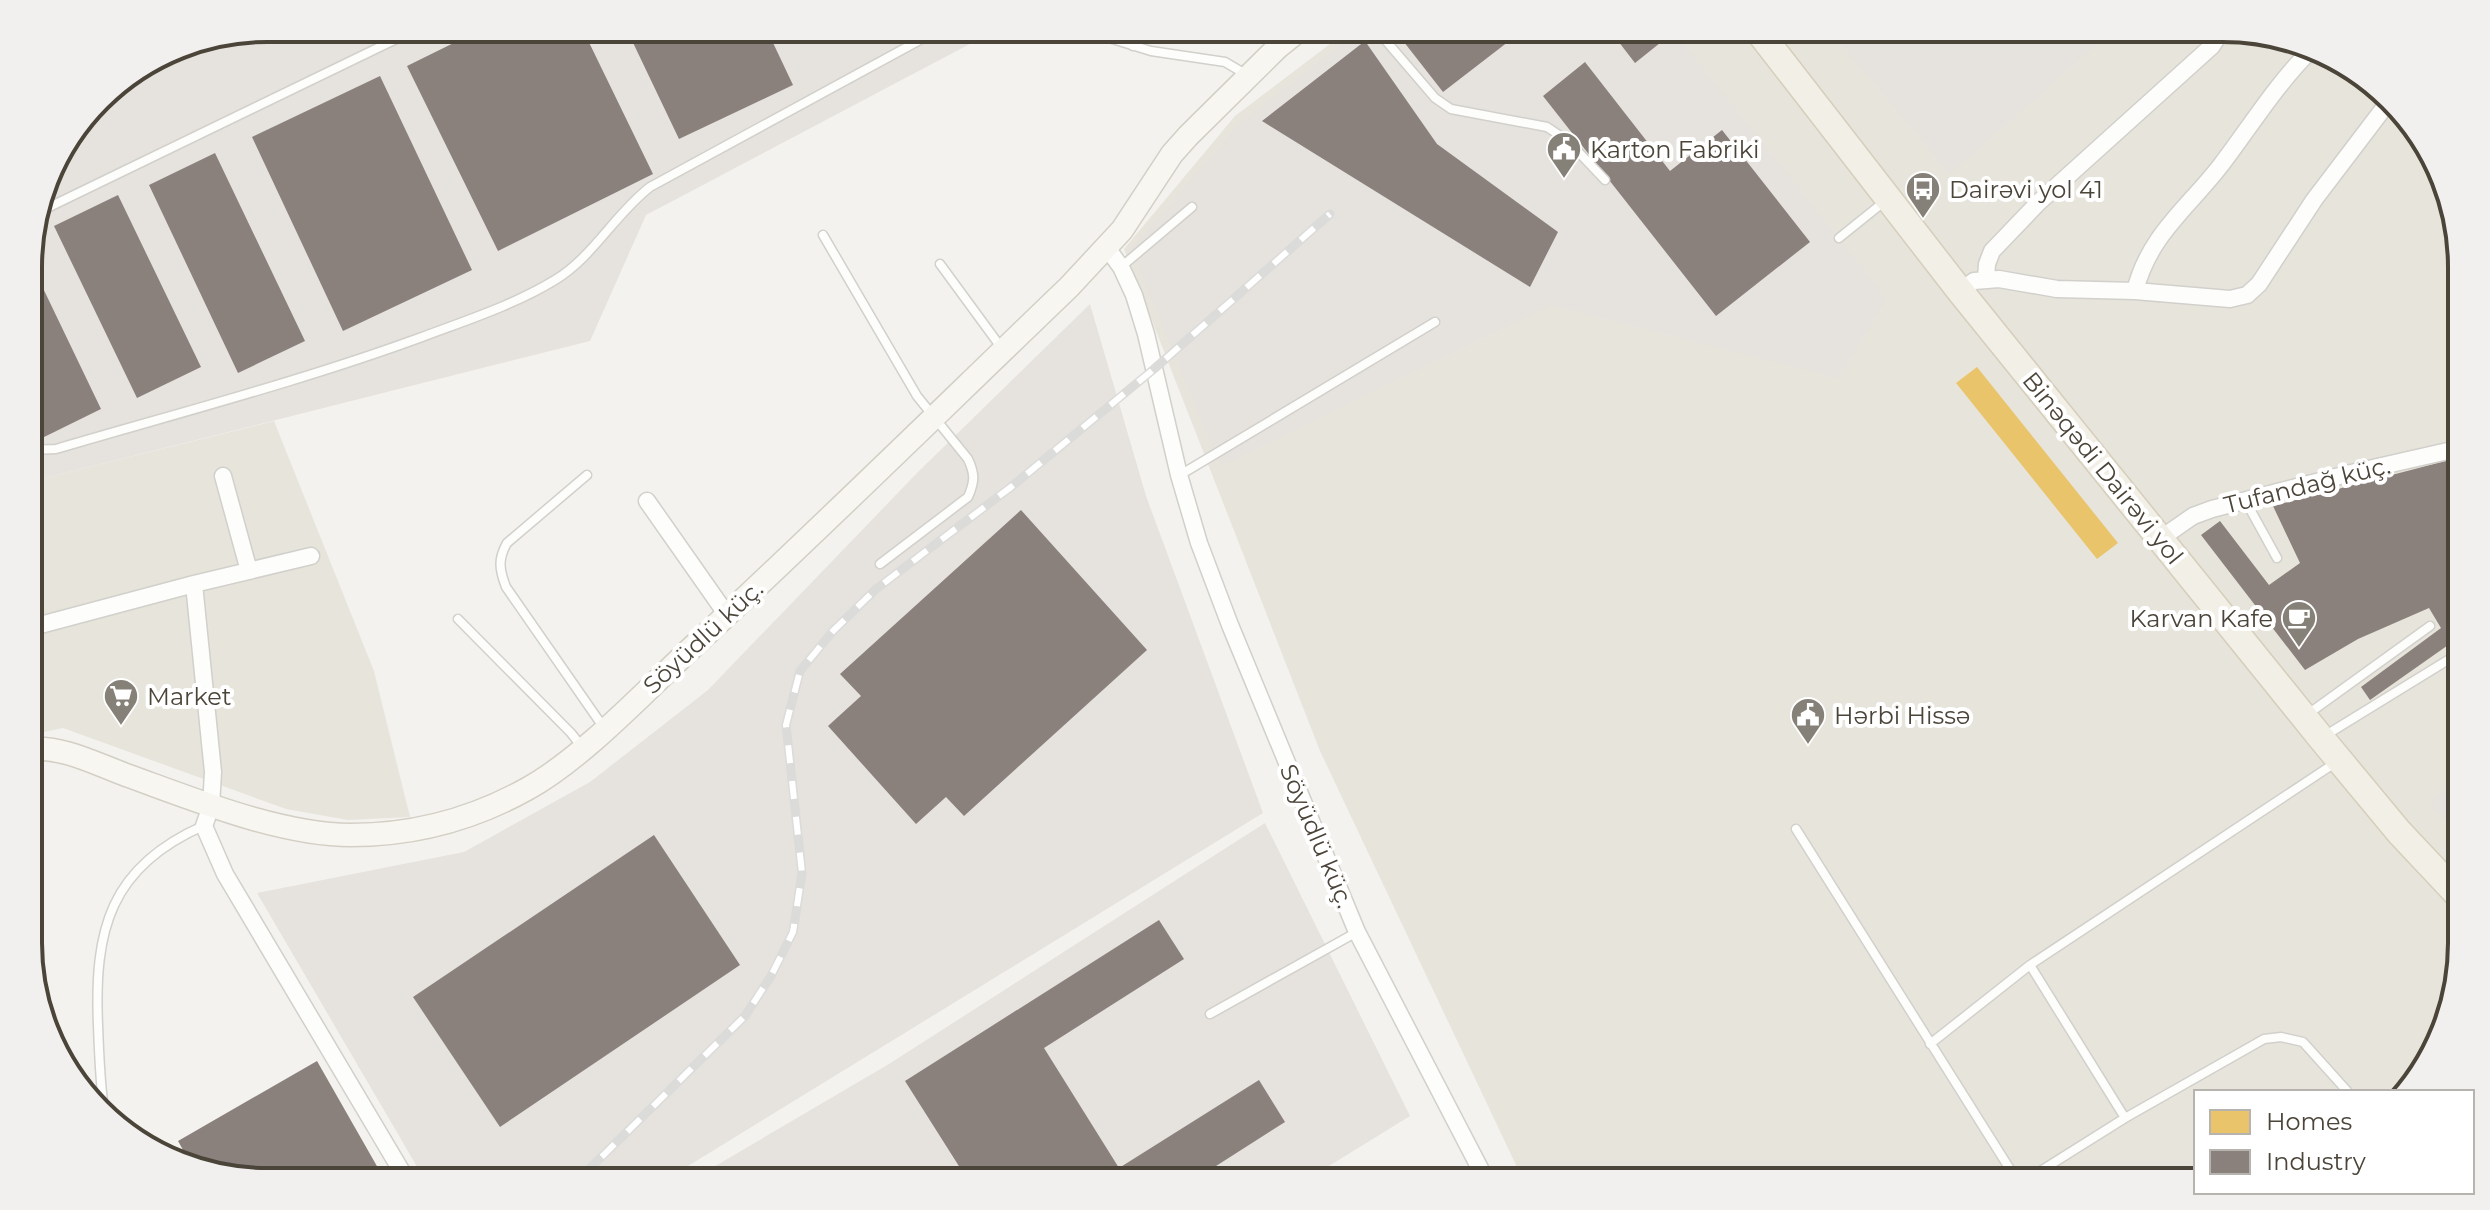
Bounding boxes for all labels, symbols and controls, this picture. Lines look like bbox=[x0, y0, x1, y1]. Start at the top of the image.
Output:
public building icon: Karton Fabriki bbox=[1545, 130, 1583, 180]
place label: Karton Fabriki bbox=[1590, 135, 1760, 164]
bus stop icon: Dairəvi yol 41 bbox=[1904, 170, 1942, 220]
place label: Dairəvi yol 41 bbox=[1949, 175, 2103, 204]
street label: Binəqədi Dairəvi yol bbox=[2017, 366, 2189, 570]
street label: Tufandağ küç. bbox=[2221, 450, 2393, 520]
street label: Söyüdlü küç. bbox=[637, 574, 769, 700]
cafe icon: Karvan Kafe bbox=[2280, 599, 2318, 649]
place label: Karvan Kafe bbox=[2130, 604, 2273, 633]
supermarket icon: Market bbox=[102, 677, 140, 727]
place label: Market bbox=[147, 682, 232, 711]
public building icon: Hərbi Hissə bbox=[1789, 696, 1827, 746]
place label: Hərbi Hissə bbox=[1834, 701, 1970, 730]
street label: Söyüdlü küç. bbox=[1274, 760, 1360, 912]
legend bbox=[2194, 1090, 2474, 1194]
text: Homes bbox=[2266, 1107, 2352, 1136]
text: Industry bbox=[2266, 1147, 2366, 1176]

